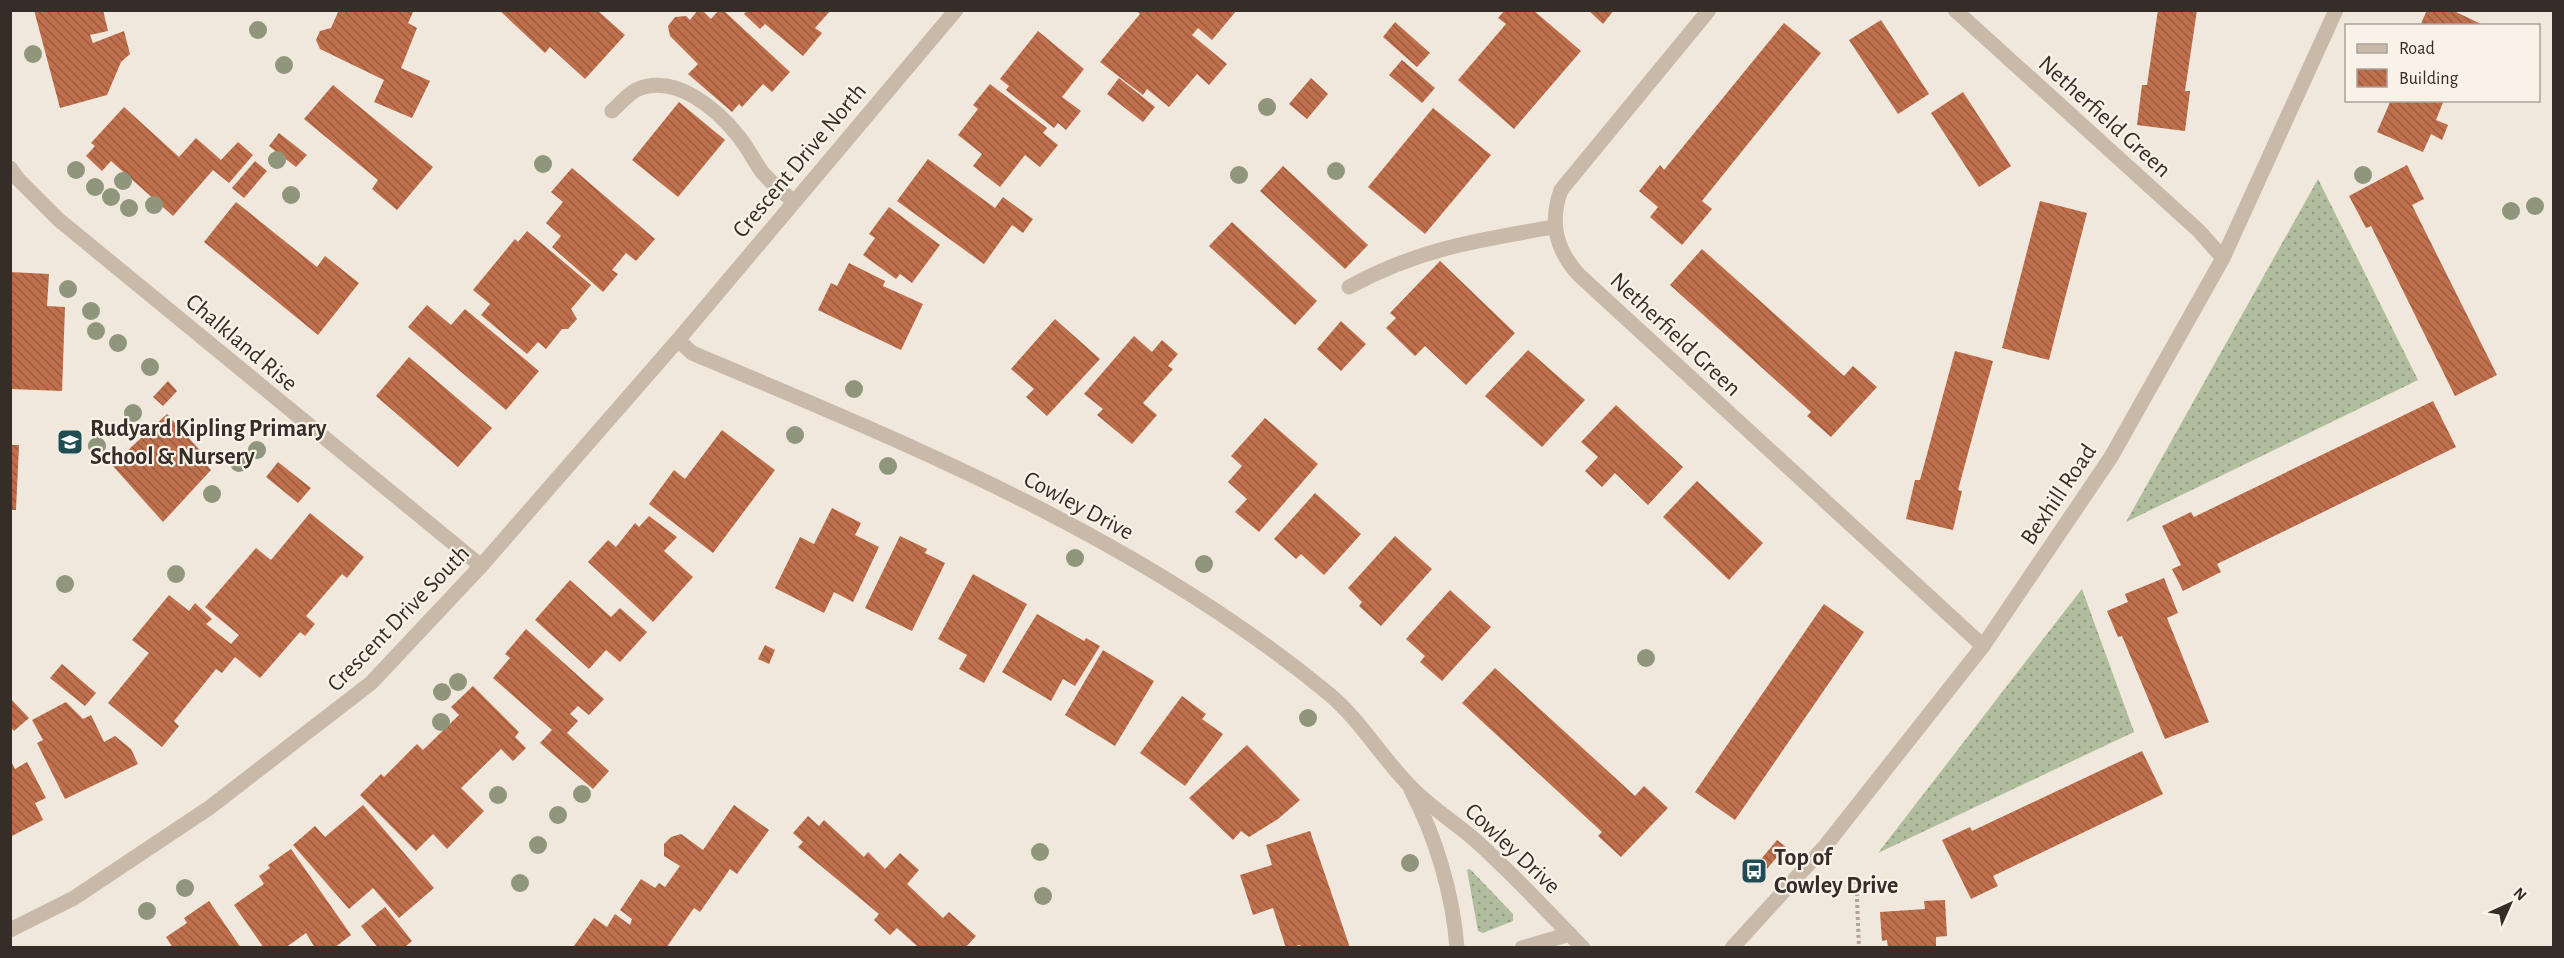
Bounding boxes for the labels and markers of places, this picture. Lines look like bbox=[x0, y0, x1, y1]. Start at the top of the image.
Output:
place label: Rudyard Kipling Primary School & Nursery bbox=[90, 417, 327, 469]
school or university icon: Rudyard Kipling Primary School & Nursery bbox=[55, 427, 85, 457]
place label: Top of Cowley Drive bbox=[1774, 846, 1898, 898]
bus stop icon: Top of Cowley Drive bbox=[1739, 856, 1769, 886]

